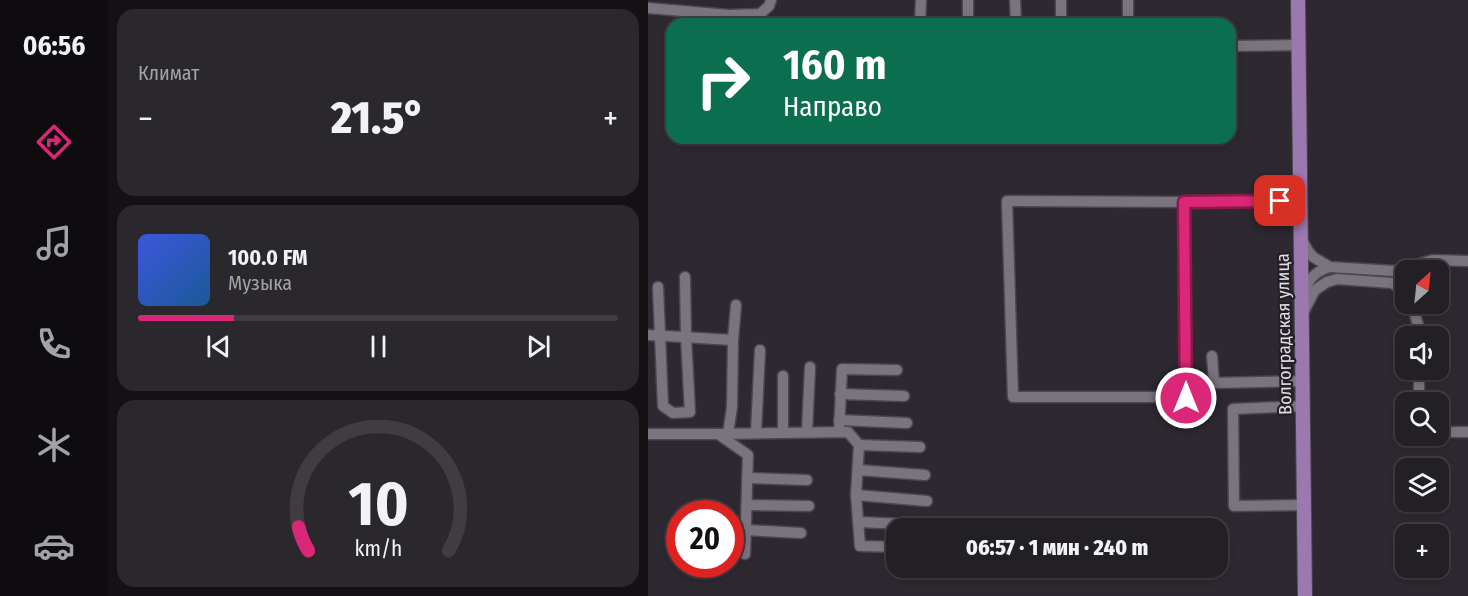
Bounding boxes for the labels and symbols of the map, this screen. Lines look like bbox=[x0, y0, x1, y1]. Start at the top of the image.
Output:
pin bbox=[1254, 175, 1305, 226]
street label: Волгоградская улица bbox=[1272, 253, 1296, 415]
north arrow bbox=[1395, 260, 1449, 314]
position arrow bbox=[1154, 366, 1218, 430]
speed limit sign: 20 bbox=[666, 500, 744, 578]

